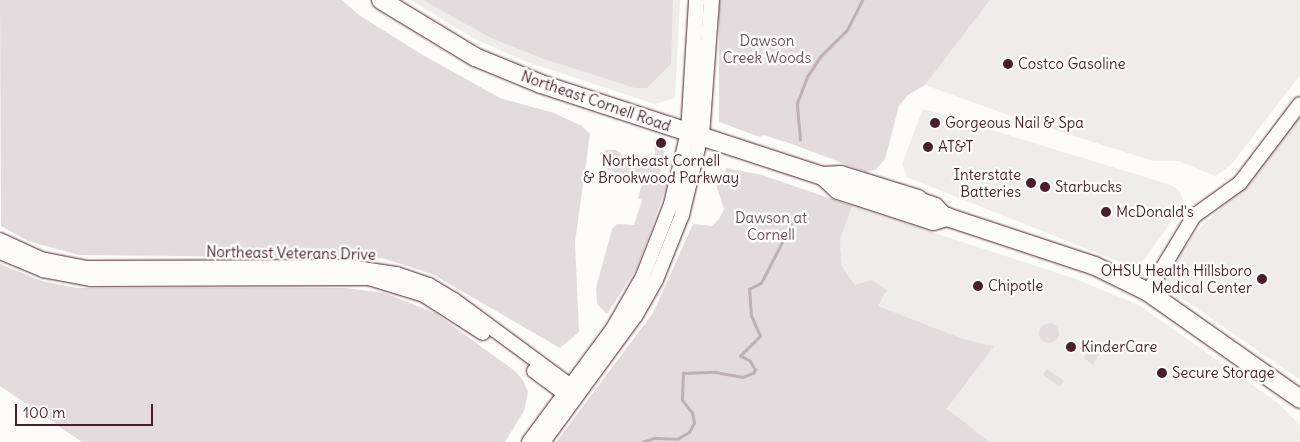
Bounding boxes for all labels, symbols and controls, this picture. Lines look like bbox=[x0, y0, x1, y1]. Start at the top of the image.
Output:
park label: Dawson Creek Woods bbox=[723, 31, 811, 66]
place label: Costco Gasoline bbox=[1018, 55, 1126, 73]
marker: Costco Gasoline bbox=[1002, 58, 1014, 70]
street label: Northeast Cornell Road bbox=[519, 67, 673, 135]
place label: Gorgeous Nail & Spa bbox=[945, 114, 1084, 132]
marker: Gorgeous Nail & Spa bbox=[929, 117, 941, 129]
marker: Northeast Cornell & Brookwood Parkway bbox=[655, 137, 667, 149]
place label: AT&T bbox=[938, 138, 973, 156]
marker: AT&T bbox=[922, 141, 934, 153]
place label: Northeast Cornell & Brookwood Parkway bbox=[583, 151, 739, 186]
place label: Interstate Batteries bbox=[954, 165, 1021, 200]
marker: Interstate Batteries bbox=[1025, 177, 1037, 189]
place label: Starbucks bbox=[1055, 178, 1122, 196]
marker: Starbucks bbox=[1039, 181, 1051, 193]
place label: McDonald's bbox=[1116, 203, 1194, 221]
marker: McDonald's bbox=[1100, 206, 1112, 218]
park label: Dawson at Cornell bbox=[735, 208, 807, 243]
street label: Northeast Veterans Drive bbox=[206, 243, 376, 263]
place label: OHSU Health Hillsboro Medical Center bbox=[1101, 261, 1252, 296]
marker: OHSU Health Hillsboro Medical Center bbox=[1256, 273, 1268, 285]
place label: Chipotle bbox=[988, 277, 1043, 295]
marker: Chipotle bbox=[972, 280, 984, 292]
place label: KinderCare bbox=[1081, 338, 1157, 356]
marker: KinderCare bbox=[1065, 341, 1077, 353]
place label: Secure Storage bbox=[1172, 364, 1275, 382]
marker: Secure Storage bbox=[1156, 367, 1168, 379]
scale bar bbox=[18, 394, 155, 426]
text: 100 m bbox=[23, 403, 65, 422]

